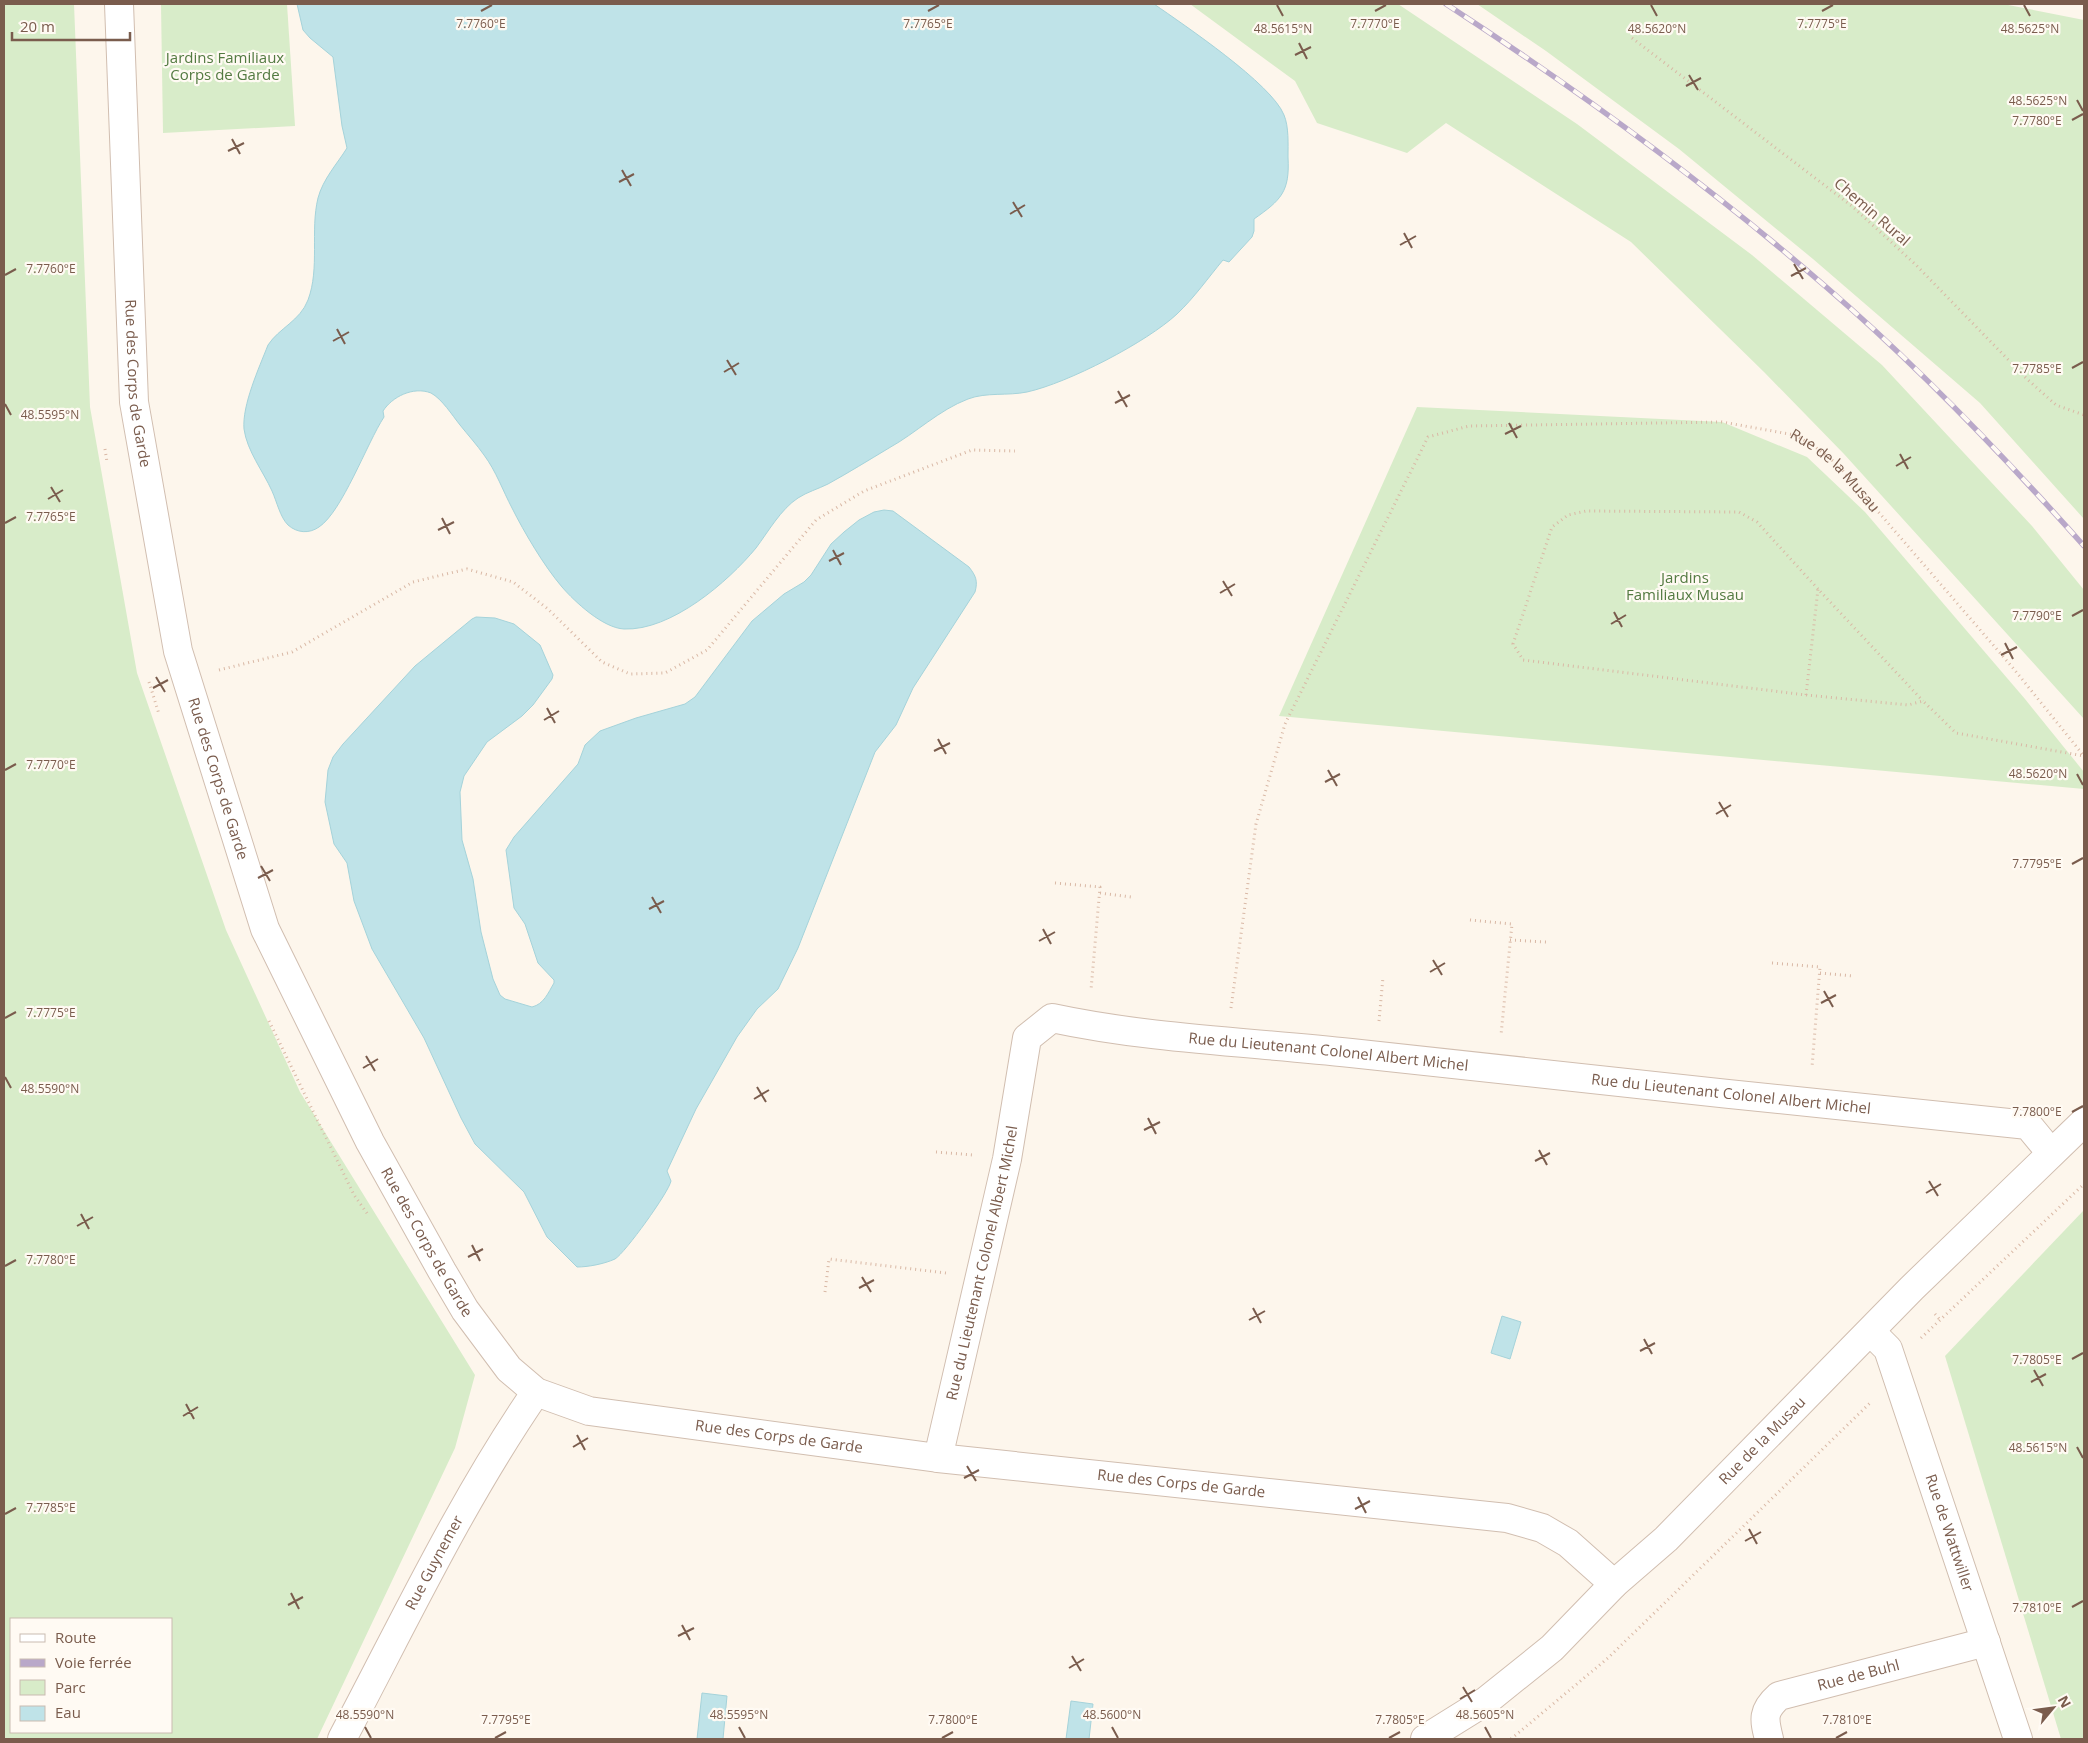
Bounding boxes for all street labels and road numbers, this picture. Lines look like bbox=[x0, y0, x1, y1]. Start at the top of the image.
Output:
street label: Chemin Rural bbox=[1830, 173, 1915, 250]
street label: Rue des Corps de Garde bbox=[121, 299, 156, 469]
street label: Rue de la Musau bbox=[1787, 423, 1885, 516]
street label: Rue des Corps de Garde bbox=[184, 695, 254, 862]
street label: Rue du Lieutenant Colonel Albert Michel bbox=[1188, 1027, 1469, 1075]
street label: Rue du Lieutenant Colonel Albert Michel bbox=[1590, 1068, 1872, 1118]
street label: Rue du Lieutenant Colonel Albert Michel bbox=[941, 1124, 1021, 1402]
street label: Rue des Corps de Garde bbox=[377, 1163, 478, 1321]
street label: Rue de la Musau bbox=[1714, 1392, 1809, 1488]
street label: Rue des Corps de Garde bbox=[694, 1414, 864, 1457]
street label: Rue des Corps de Garde bbox=[1096, 1464, 1266, 1501]
street label: Rue de Wattwiller bbox=[1921, 1471, 1979, 1594]
street label: Rue Guynemer bbox=[400, 1511, 467, 1613]
street label: Rue de Buhl bbox=[1815, 1654, 1901, 1695]

